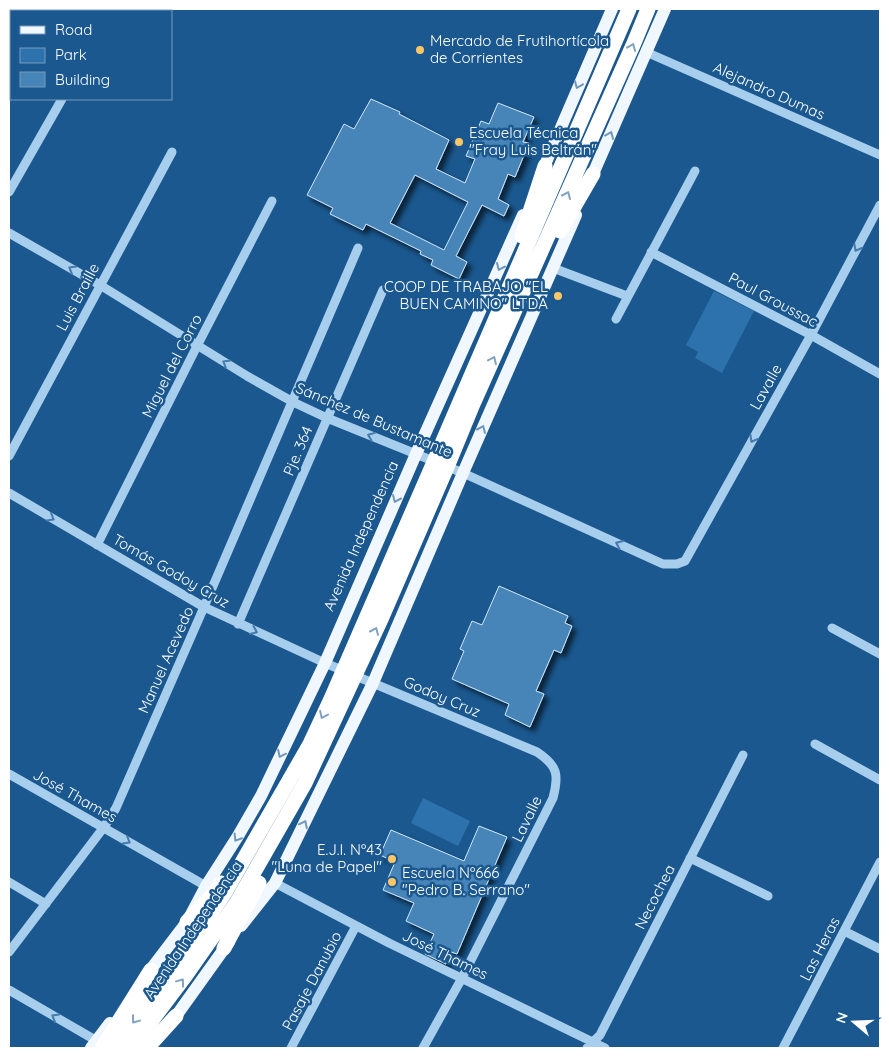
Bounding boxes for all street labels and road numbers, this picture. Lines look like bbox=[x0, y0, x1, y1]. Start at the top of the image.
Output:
street label: Alejandro Dumas bbox=[710, 57, 828, 124]
street label: Luis Braille bbox=[52, 260, 103, 334]
street label: Paul Groussac bbox=[725, 268, 821, 331]
street label: Miguel del Corro bbox=[137, 311, 206, 421]
street label: Lavalle bbox=[745, 361, 786, 413]
street label: Sánchez de Bustamante bbox=[293, 378, 455, 461]
street label: Pje. 364 bbox=[279, 423, 317, 479]
street label: Avenida Independencia bbox=[319, 458, 402, 614]
street label: Tomás Godoy Cruz bbox=[109, 529, 233, 612]
street label: Manuel Acevedo bbox=[133, 603, 198, 716]
street label: Godoy Cruz bbox=[401, 672, 483, 721]
street label: José Thames bbox=[30, 765, 121, 826]
street label: Lavalle bbox=[507, 793, 546, 845]
street label: Avenida Independencia bbox=[139, 857, 246, 1002]
street label: Necochea bbox=[630, 861, 679, 932]
street label: Las Heras bbox=[795, 914, 844, 984]
street label: José Thames bbox=[399, 926, 491, 983]
street label: Pasaje Danubio bbox=[278, 928, 346, 1033]

